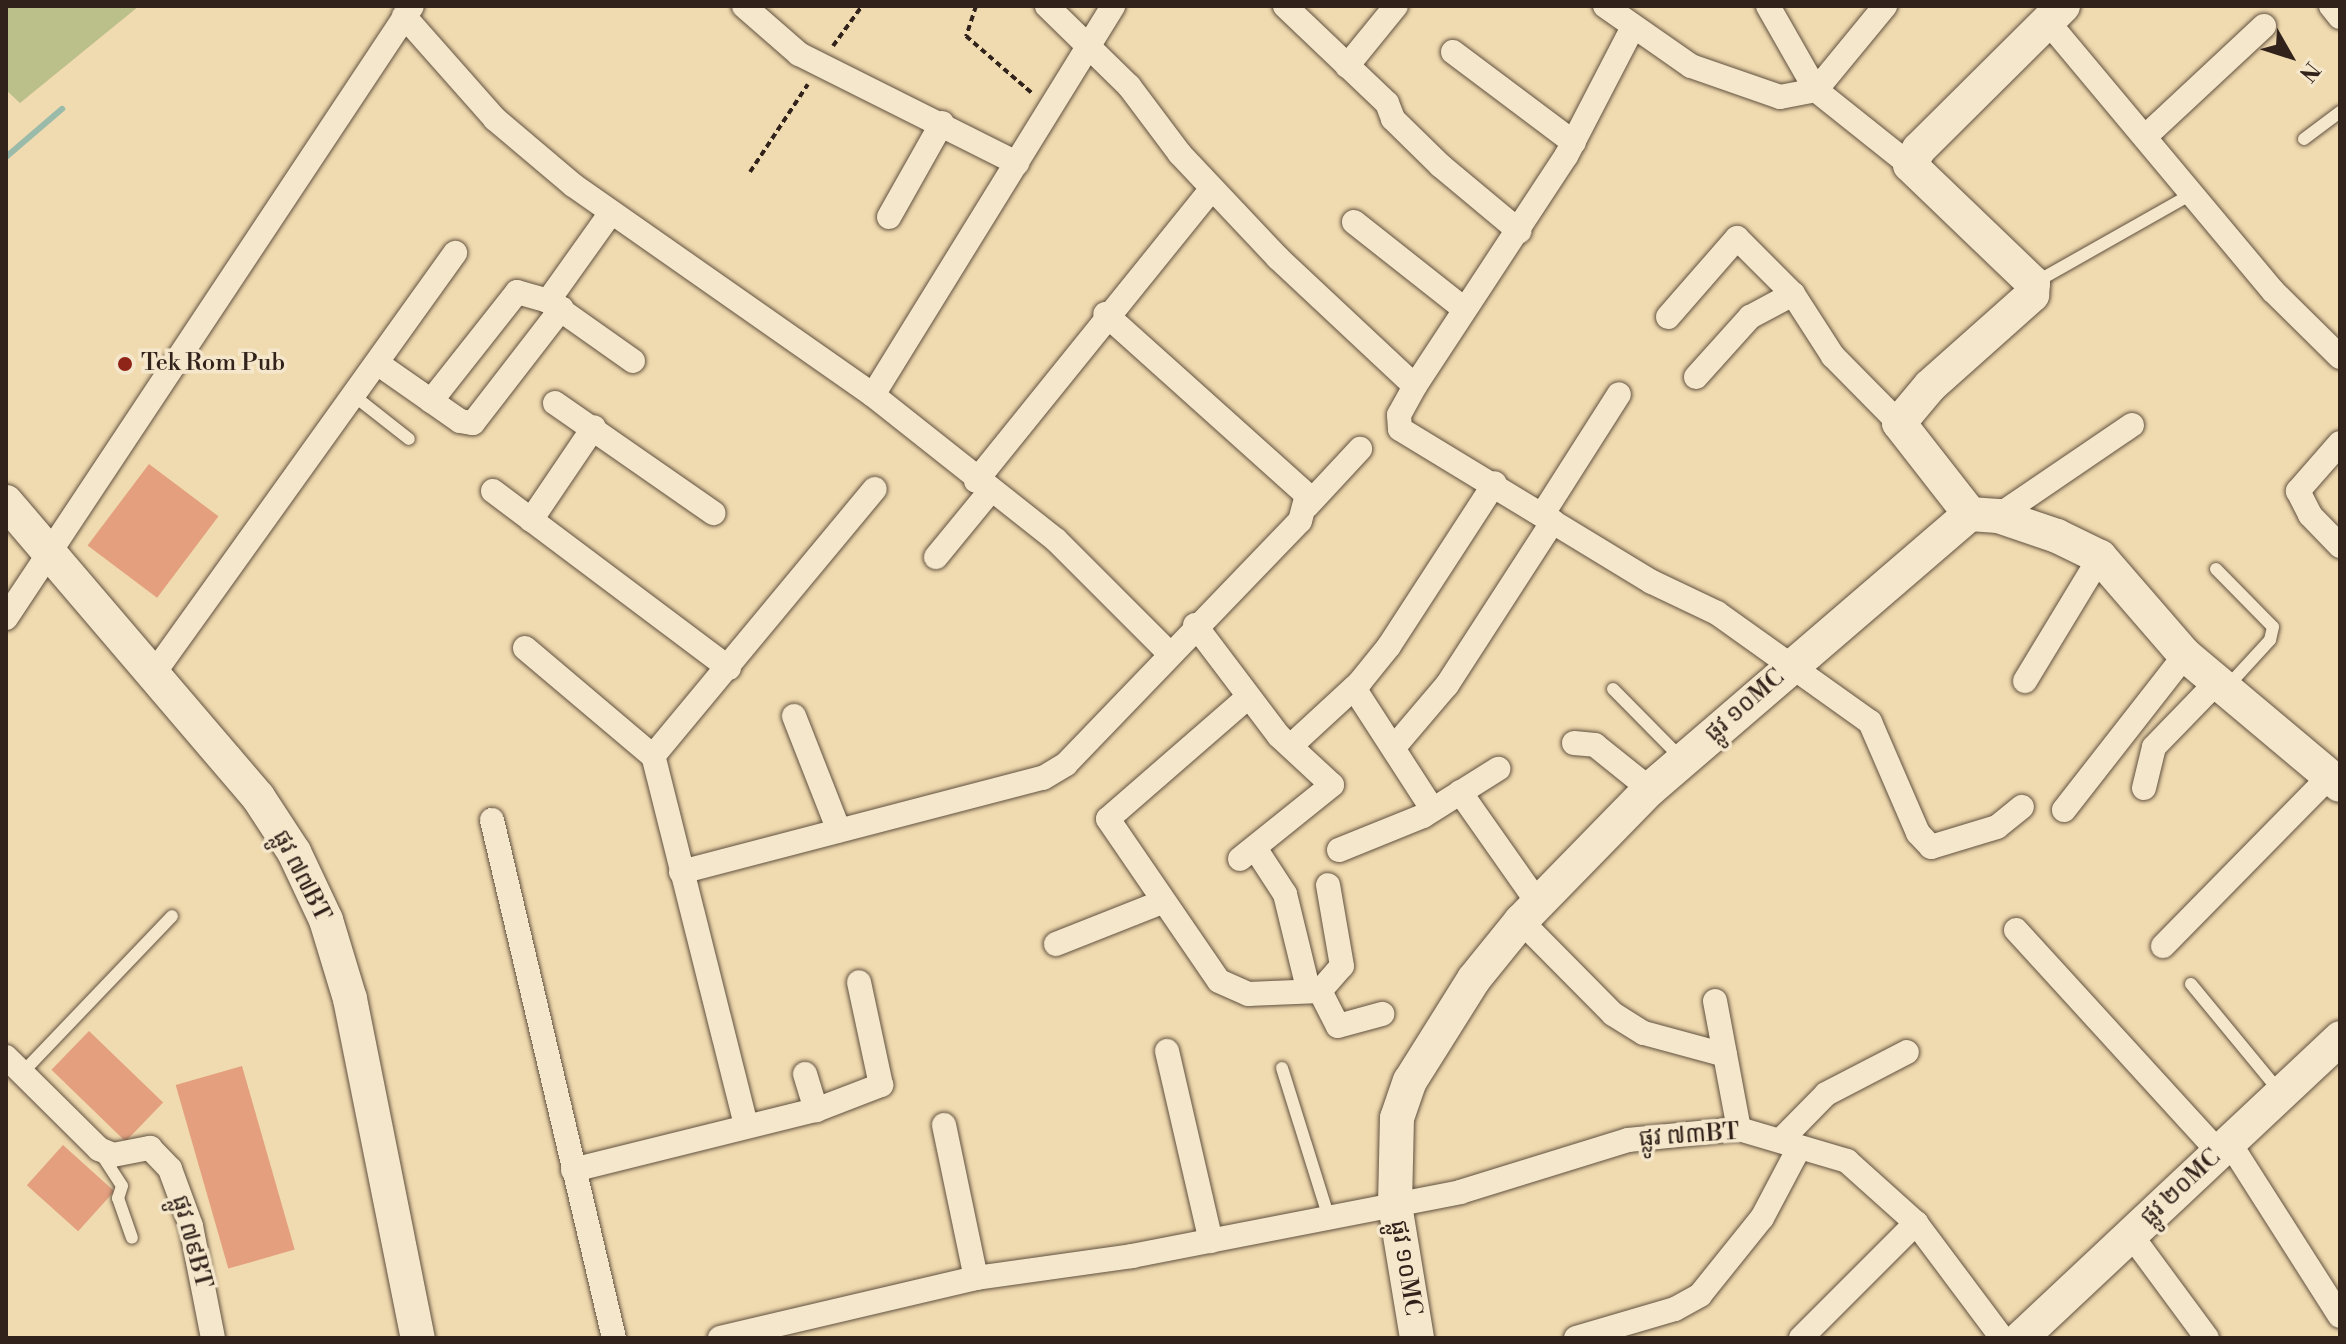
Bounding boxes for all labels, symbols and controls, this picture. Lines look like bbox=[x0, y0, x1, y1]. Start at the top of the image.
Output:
north arrow bbox=[2250, 16, 2330, 96]
text: N bbox=[2293, 56, 2325, 87]
place label: Tek Rom Pub bbox=[141, 350, 285, 378]
marker: Tek Rom Pub bbox=[116, 355, 134, 373]
street label: ផ្លូវ ១០MC bbox=[1699, 664, 1791, 748]
street label: ផ្លូវ ៧៧BT bbox=[266, 825, 336, 927]
street label: ផ្លូវ ៧៣BT bbox=[1638, 1118, 1740, 1154]
street label: ផ្លូវ ២០MC bbox=[2135, 1144, 2227, 1232]
street label: ផ្លូវ ៧៩BT bbox=[165, 1192, 217, 1292]
street label: ផ្លូវ ១០MC bbox=[1383, 1218, 1427, 1318]

